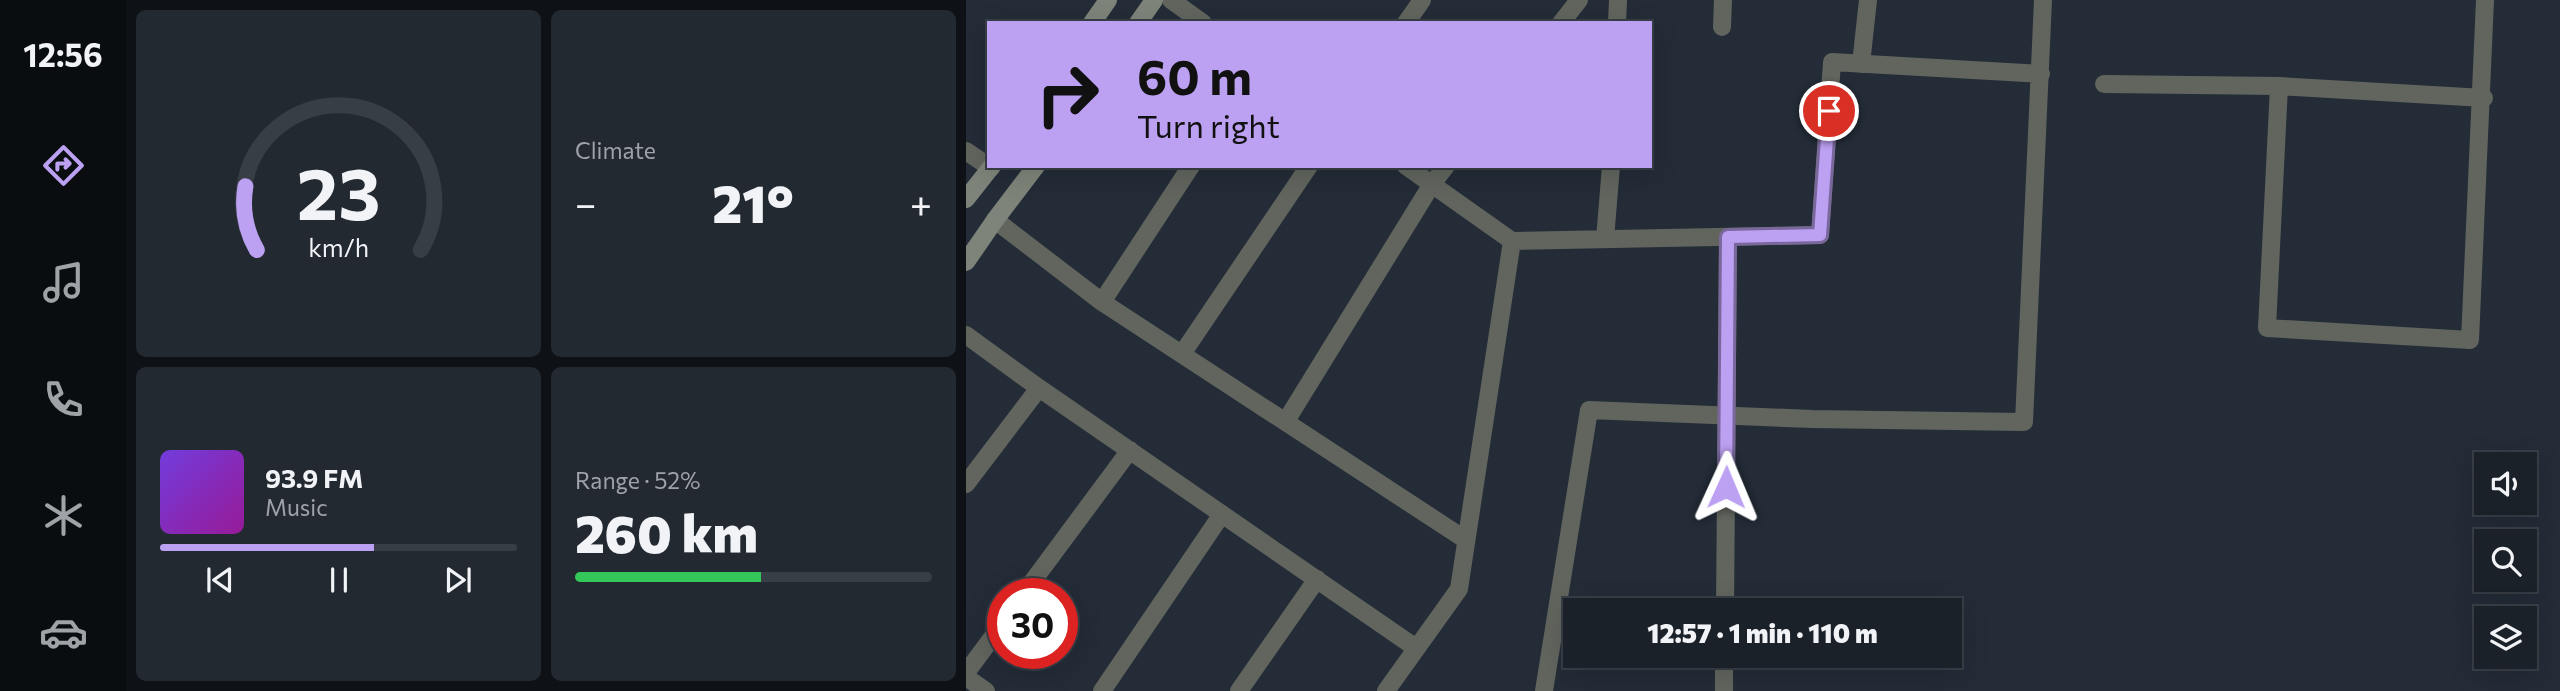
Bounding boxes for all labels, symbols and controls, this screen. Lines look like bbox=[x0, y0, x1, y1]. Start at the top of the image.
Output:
text: 12:56 bbox=[23, 34, 103, 74]
text: 60 m bbox=[1137, 45, 1252, 105]
icon: right bbox=[1022, 49, 1113, 140]
pin bbox=[1799, 81, 1859, 141]
icon: arrive bbox=[1810, 92, 1848, 130]
text: Turn right bbox=[1137, 105, 1280, 145]
text: Climate bbox=[575, 136, 656, 164]
icon: directions bbox=[39, 141, 88, 190]
text: 23 bbox=[297, 146, 380, 235]
text: 21° bbox=[712, 170, 794, 234]
text: − bbox=[575, 179, 597, 226]
text: + bbox=[910, 179, 932, 226]
text: km/h bbox=[308, 231, 369, 261]
icon: music bbox=[39, 258, 88, 307]
icon: phone bbox=[39, 375, 88, 424]
position arrow bbox=[1689, 450, 1763, 524]
map controls bbox=[2474, 452, 2537, 669]
button: sound bbox=[2474, 452, 2537, 515]
text: 93.9 FM bbox=[265, 462, 363, 493]
text: Range · 52% bbox=[575, 466, 700, 494]
icon: climate bbox=[39, 491, 88, 540]
text: Music bbox=[265, 493, 328, 521]
text: 260 km bbox=[575, 500, 758, 564]
button: search bbox=[2474, 529, 2537, 592]
icon: previous bbox=[201, 561, 239, 599]
icon: pause bbox=[320, 561, 358, 599]
icon: next bbox=[439, 561, 477, 599]
speed limit sign: 30 bbox=[987, 578, 1078, 669]
button: layers bbox=[2474, 606, 2537, 669]
icon: car bbox=[39, 608, 88, 657]
text: 12:57 · 1 min · 110 m bbox=[1647, 617, 1878, 648]

